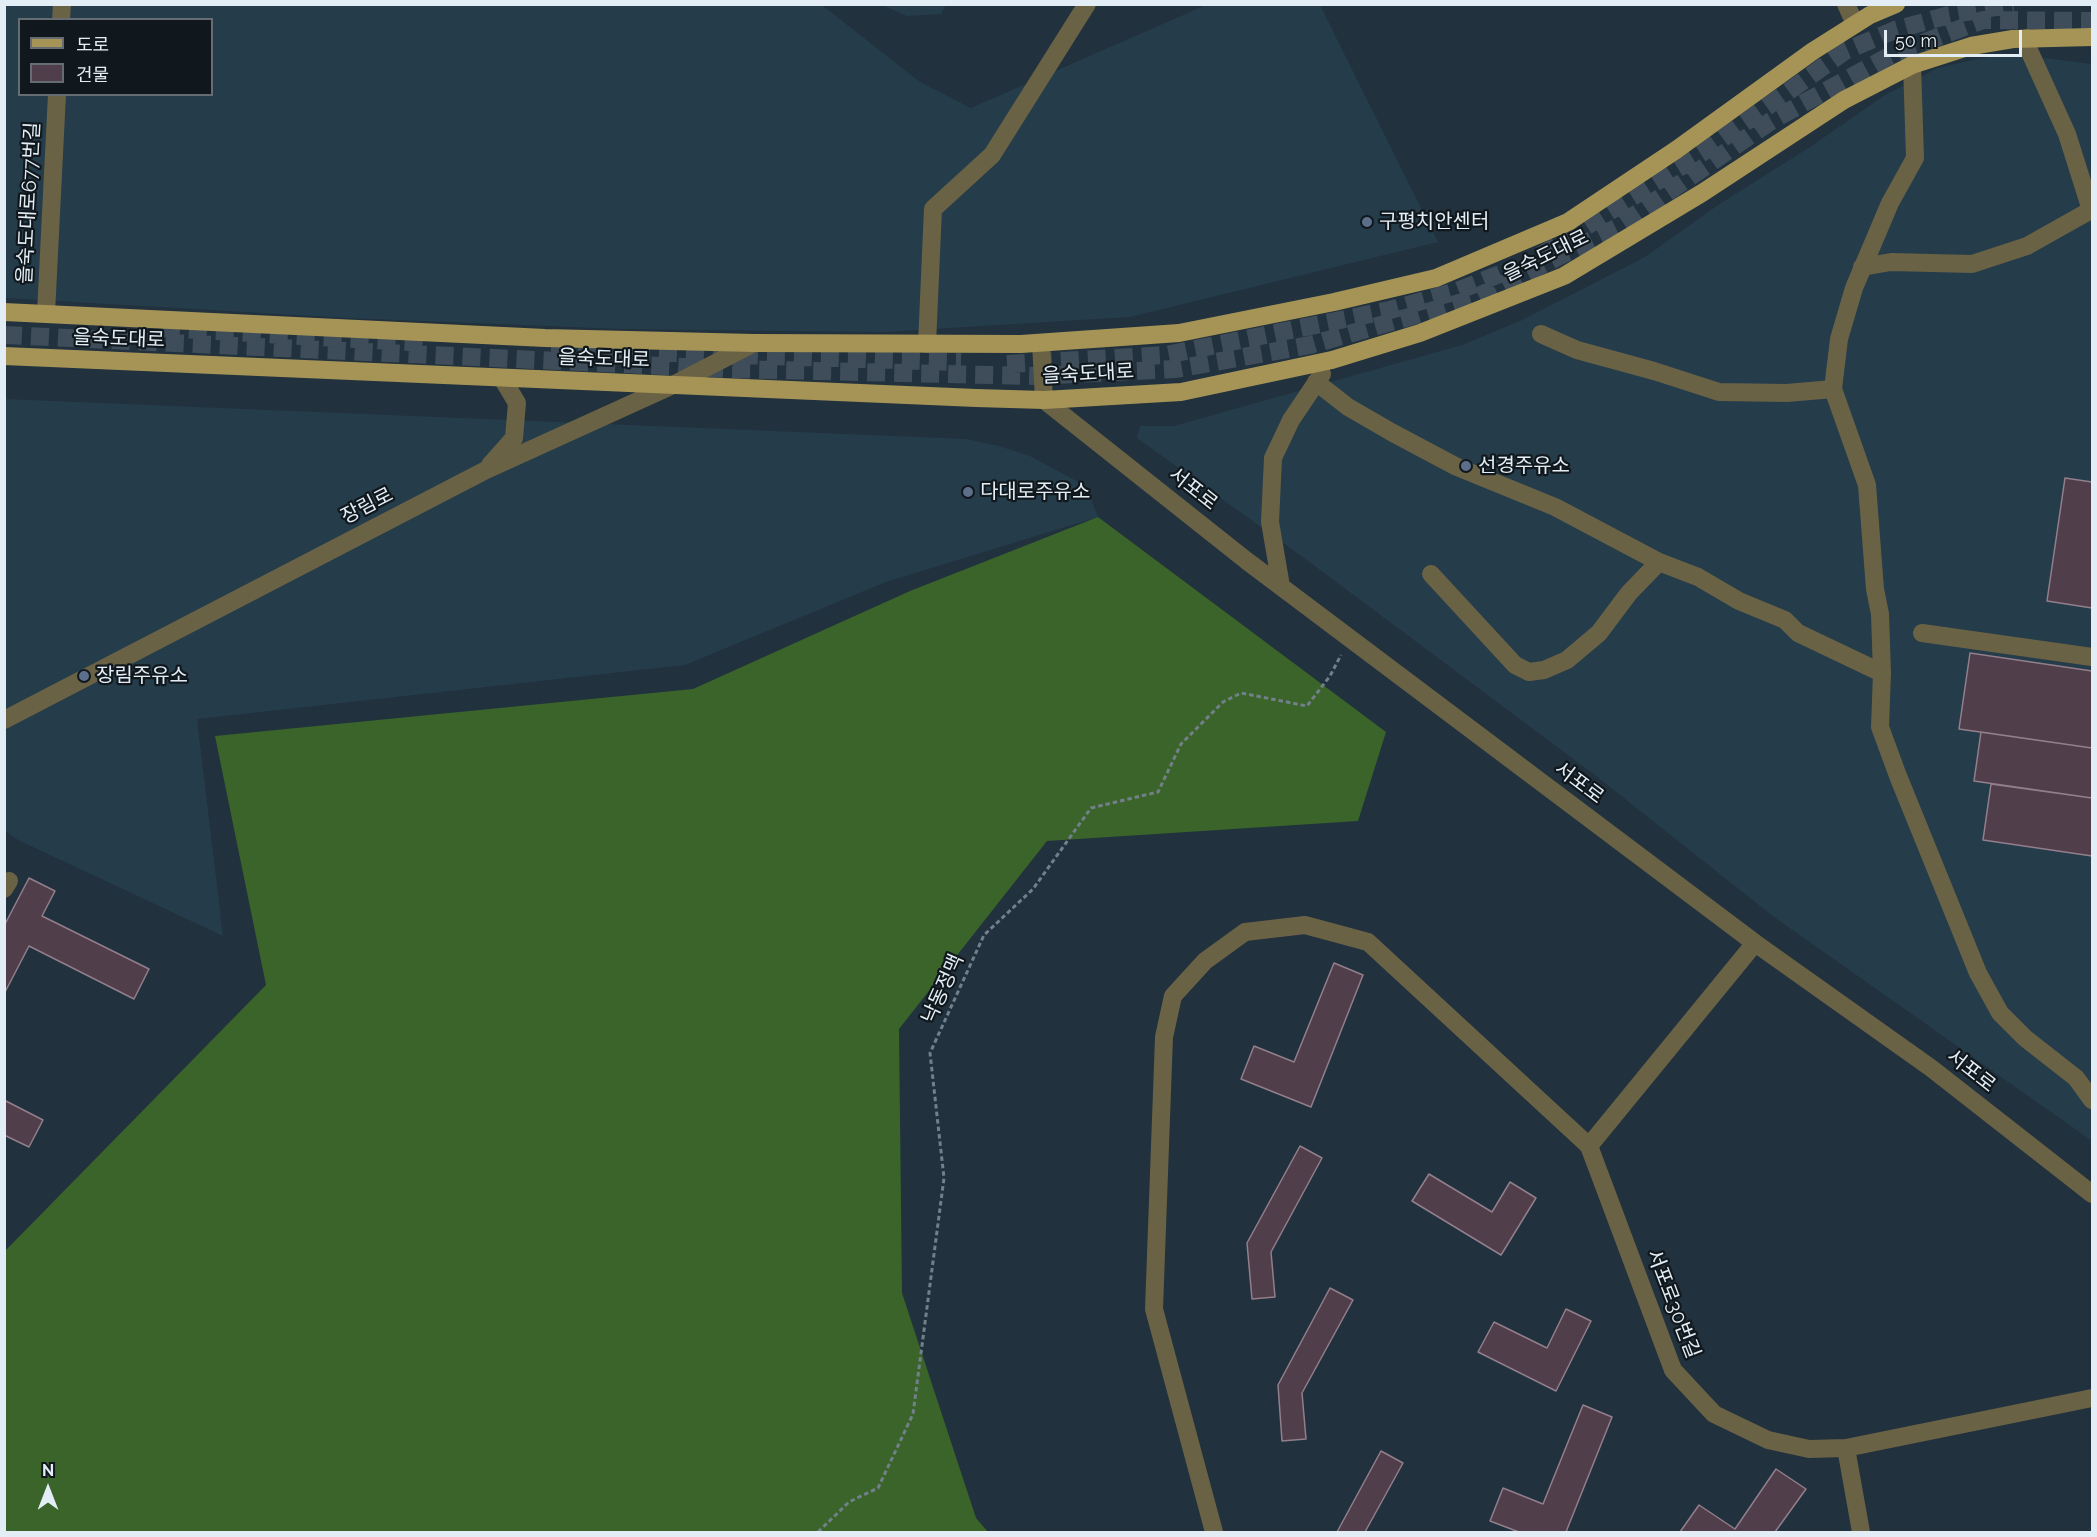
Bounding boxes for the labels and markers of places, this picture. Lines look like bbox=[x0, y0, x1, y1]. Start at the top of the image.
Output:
place label: 구평치안센터 bbox=[1379, 210, 1489, 234]
marker: 구평치안센터 bbox=[1360, 215, 1374, 229]
place label: 선경주유소 bbox=[1478, 454, 1570, 478]
marker: 선경주유소 bbox=[1459, 459, 1473, 473]
place label: 다대로주유소 bbox=[980, 480, 1090, 504]
marker: 다대로주유소 bbox=[961, 485, 975, 499]
place label: 장림주유소 bbox=[96, 664, 188, 688]
marker: 장림주유소 bbox=[77, 669, 91, 683]

